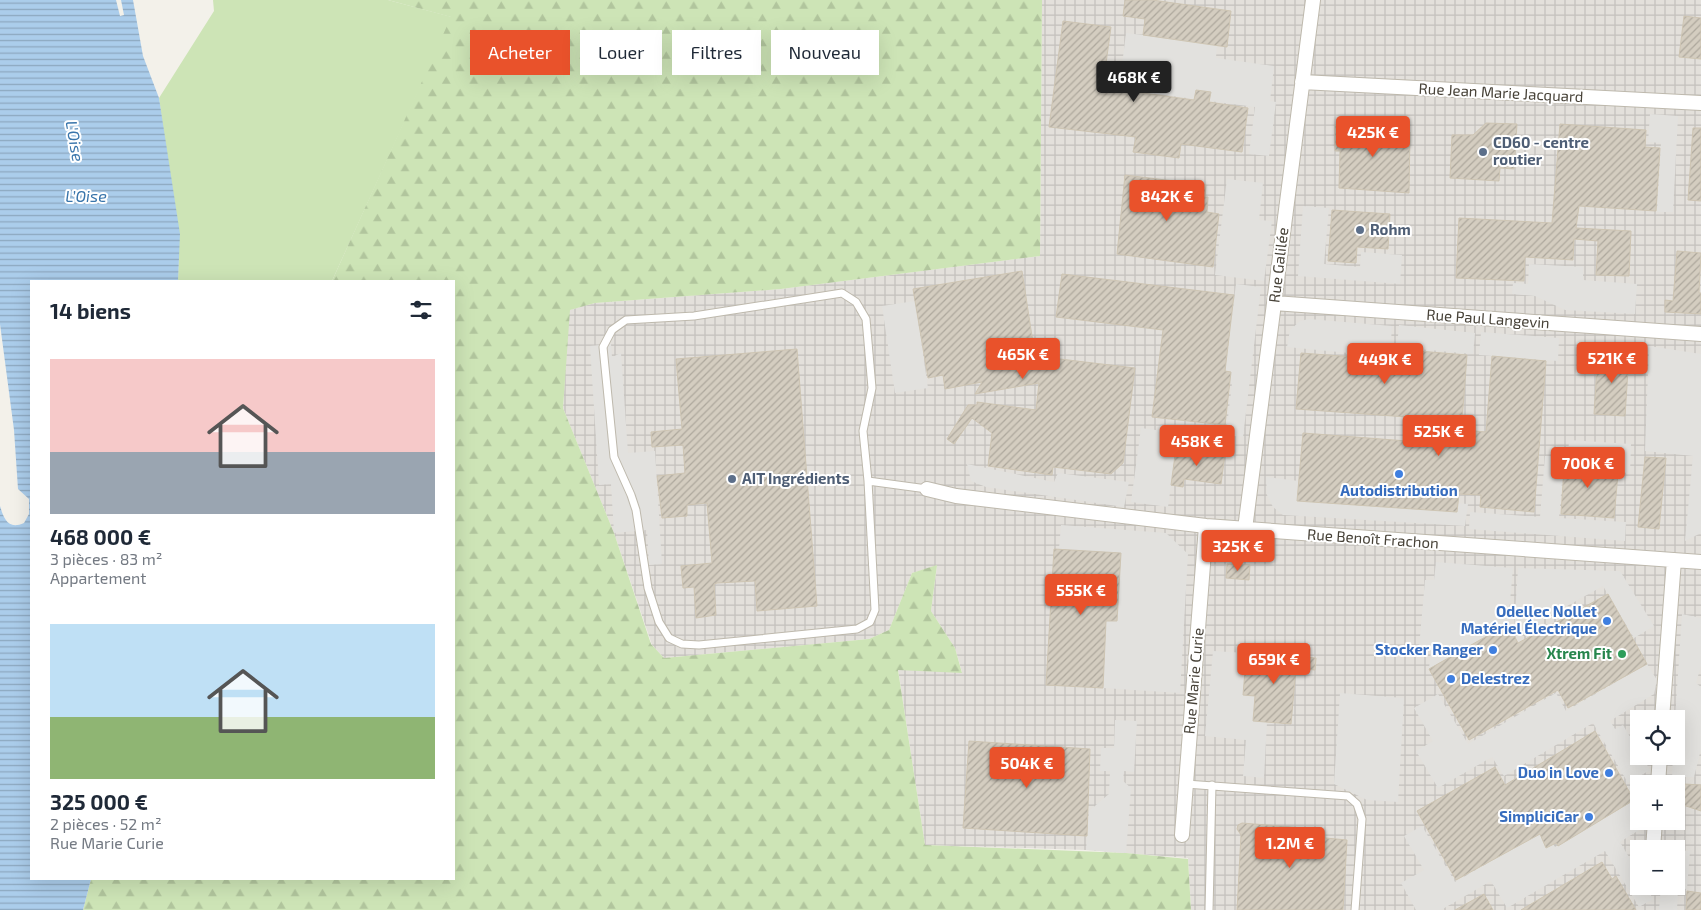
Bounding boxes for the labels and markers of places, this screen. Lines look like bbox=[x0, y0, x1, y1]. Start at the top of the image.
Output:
pin: 468K € bbox=[1093, 61, 1175, 103]
pin: 425K € bbox=[1332, 116, 1414, 158]
place label: CD60 - centre routier bbox=[1493, 133, 1589, 168]
marker: CD60 - centre routier bbox=[1477, 146, 1489, 158]
pin: 842K € bbox=[1126, 180, 1208, 222]
place label: Rohm bbox=[1370, 220, 1411, 238]
marker: Rohm bbox=[1354, 224, 1366, 236]
pin: 465K € bbox=[982, 338, 1064, 380]
pin: 449K € bbox=[1344, 342, 1426, 385]
pin: 521K € bbox=[1571, 342, 1653, 384]
pin: 525K € bbox=[1398, 414, 1480, 457]
pin: 458K € bbox=[1156, 424, 1238, 467]
pin: 700K € bbox=[1547, 446, 1629, 489]
marker: Autodistribution bbox=[1393, 468, 1405, 480]
place label: AIT Ingrédients bbox=[742, 469, 850, 487]
marker: AIT Ingrédients bbox=[726, 473, 738, 485]
place label: Autodistribution bbox=[1340, 481, 1458, 499]
pin: 325K € bbox=[1197, 530, 1279, 572]
pin: 555K € bbox=[1040, 574, 1122, 616]
place label: Odellec Nollet Matériel Électrique bbox=[1461, 602, 1597, 637]
marker: Odellec Nollet Matériel Électrique bbox=[1601, 615, 1613, 627]
place label: Stocker Ranger bbox=[1375, 640, 1484, 658]
pin: 659K € bbox=[1233, 642, 1315, 685]
marker: Stocker Ranger bbox=[1487, 644, 1499, 656]
place label: Xtrem Fit bbox=[1547, 644, 1612, 662]
marker: Xtrem Fit bbox=[1616, 648, 1628, 660]
place label: Delestrez bbox=[1461, 669, 1530, 687]
marker: Delestrez bbox=[1445, 673, 1457, 685]
pin: 504K € bbox=[986, 746, 1068, 789]
place label: Duo in Love bbox=[1518, 763, 1599, 781]
marker: Duo in Love bbox=[1603, 767, 1615, 779]
place label: SimpliciCar bbox=[1499, 807, 1580, 825]
marker: SimpliciCar bbox=[1583, 811, 1595, 823]
pin: 1.2M € bbox=[1249, 826, 1331, 869]

